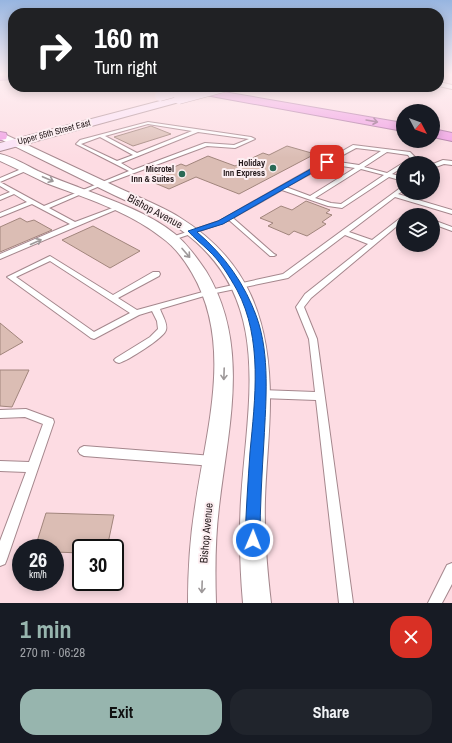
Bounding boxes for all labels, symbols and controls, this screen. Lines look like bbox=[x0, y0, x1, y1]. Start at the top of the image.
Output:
text: 160 m bbox=[94, 19, 159, 57]
icon: right bbox=[28, 24, 80, 76]
text: Turn right bbox=[94, 55, 157, 80]
north arrow bbox=[396, 104, 440, 148]
map controls bbox=[396, 104, 440, 252]
street label: Upper 55th Street East bbox=[16, 116, 92, 148]
one-way arrow bbox=[365, 117, 378, 125]
pin bbox=[310, 145, 344, 179]
icon: arrive bbox=[316, 151, 338, 173]
button: sound bbox=[396, 156, 440, 200]
place label: Holiday Inn Express bbox=[223, 157, 266, 179]
place label: Microtel Inn & Suites bbox=[131, 163, 174, 185]
marker: Holiday Inn Express bbox=[268, 163, 278, 173]
marker: Microtel Inn & Suites bbox=[177, 169, 187, 179]
one-way arrow bbox=[42, 176, 54, 183]
street label: Bishop Avenue bbox=[125, 191, 185, 231]
button: layers bbox=[396, 208, 440, 252]
one-way arrow bbox=[29, 237, 41, 245]
one-way arrow bbox=[181, 248, 190, 259]
one-way arrow bbox=[220, 367, 227, 380]
street label: Bishop Avenue bbox=[196, 502, 216, 564]
position arrow bbox=[232, 519, 274, 561]
speed limit sign: 30 bbox=[72, 539, 124, 591]
text: 26 bbox=[29, 546, 47, 573]
text: km/h bbox=[29, 568, 47, 581]
one-way arrow bbox=[198, 580, 206, 593]
text: 1 min bbox=[20, 613, 71, 645]
button: close bbox=[390, 616, 432, 658]
text: 270 m · 06:28 bbox=[20, 644, 85, 661]
button: Exit bbox=[20, 689, 222, 735]
button: Share bbox=[230, 689, 432, 735]

